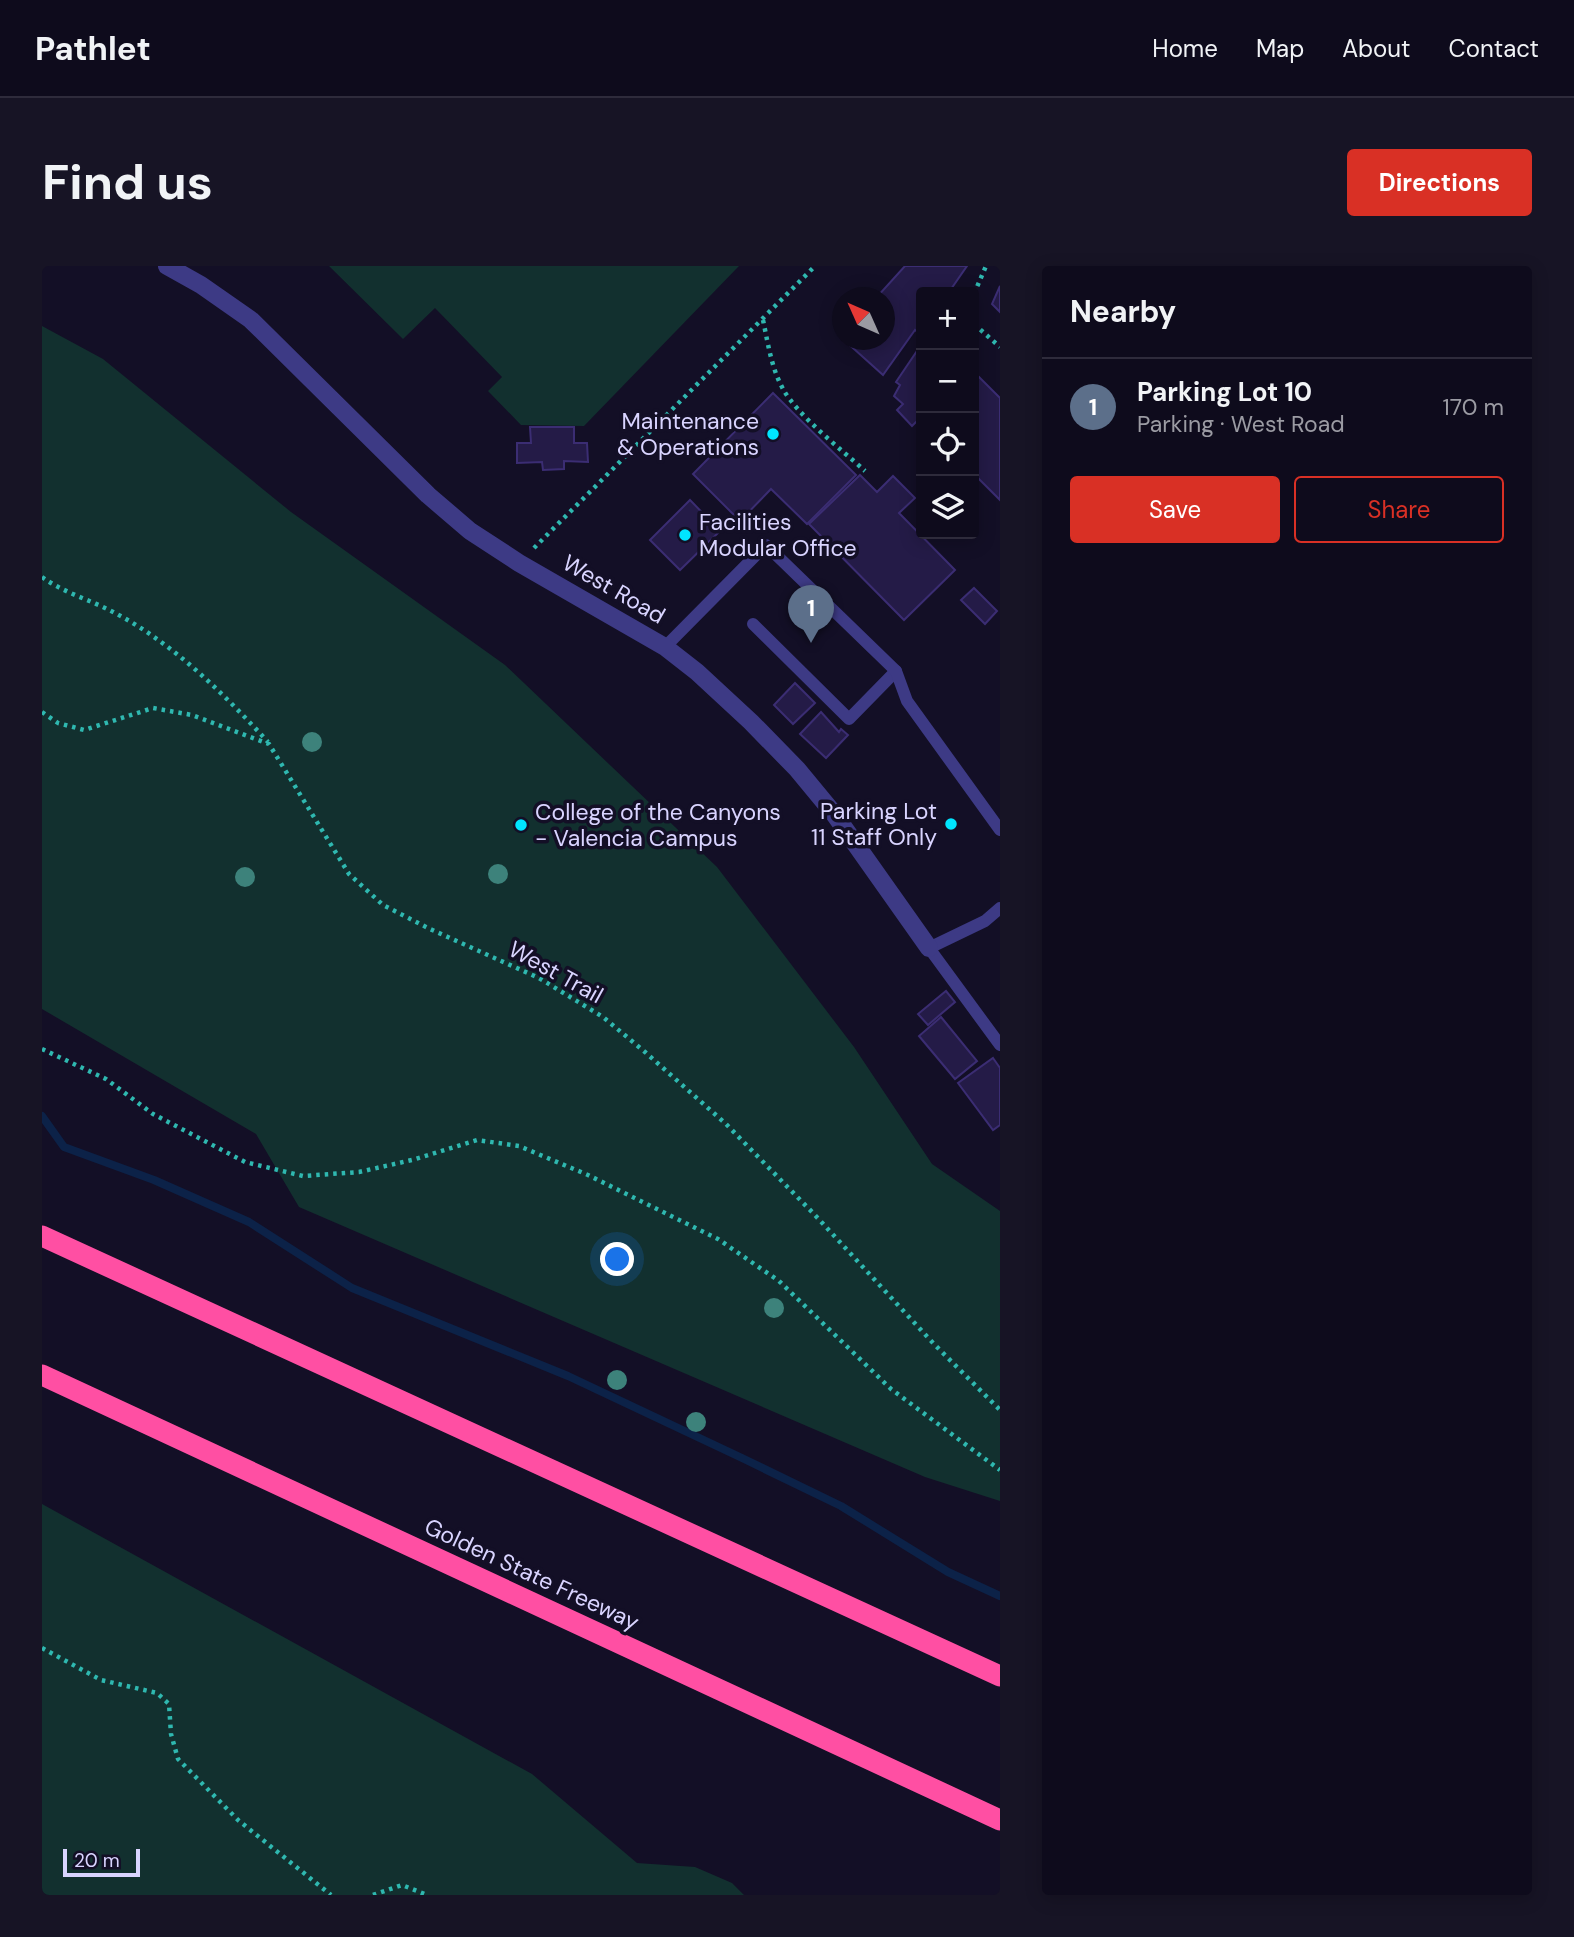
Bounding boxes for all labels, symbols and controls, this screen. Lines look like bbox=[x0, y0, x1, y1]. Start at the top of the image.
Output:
text: Pathlet bbox=[35, 27, 151, 70]
text: Home bbox=[1152, 33, 1218, 64]
text: Map bbox=[1256, 33, 1304, 64]
text: About bbox=[1342, 33, 1411, 64]
text: Contact bbox=[1449, 33, 1539, 64]
button: Directions bbox=[1347, 149, 1532, 216]
text: Find us bbox=[42, 150, 213, 214]
north arrow bbox=[832, 287, 895, 350]
map controls bbox=[916, 287, 979, 539]
button: + bbox=[916, 287, 979, 350]
text: Nearby bbox=[1070, 292, 1176, 331]
button: − bbox=[916, 350, 979, 413]
text: Parking Lot 10 bbox=[1137, 375, 1312, 409]
text: 1 bbox=[1089, 392, 1097, 422]
text: 170 m bbox=[1443, 392, 1504, 422]
place label: Maintenance & Operations bbox=[617, 406, 759, 462]
text: Parking · West Road bbox=[1137, 409, 1345, 439]
button: locate bbox=[916, 413, 979, 476]
marker: Maintenance & Operations bbox=[765, 426, 781, 442]
button: layers bbox=[916, 476, 979, 539]
button: Save bbox=[1070, 476, 1280, 543]
button: Share bbox=[1294, 476, 1504, 543]
place label: Facilities Modular Office bbox=[699, 507, 857, 563]
marker: Facilities Modular Office bbox=[677, 527, 693, 543]
street label: West Road bbox=[557, 548, 671, 630]
pin: 1 bbox=[788, 585, 834, 643]
place label: Parking Lot 11 Staff Only bbox=[811, 796, 937, 852]
place label: College of the Canyons - Valencia Campus bbox=[535, 797, 781, 853]
marker: Parking Lot 11 Staff Only bbox=[943, 816, 959, 832]
marker: College of the Canyons - Valencia Campus bbox=[513, 817, 529, 833]
street label: West Trail bbox=[503, 934, 609, 1010]
your location bbox=[600, 1242, 634, 1276]
street label: Golden State Freeway bbox=[420, 1511, 644, 1637]
scale bar bbox=[63, 1846, 140, 1878]
text: 20 m bbox=[74, 1848, 120, 1873]

